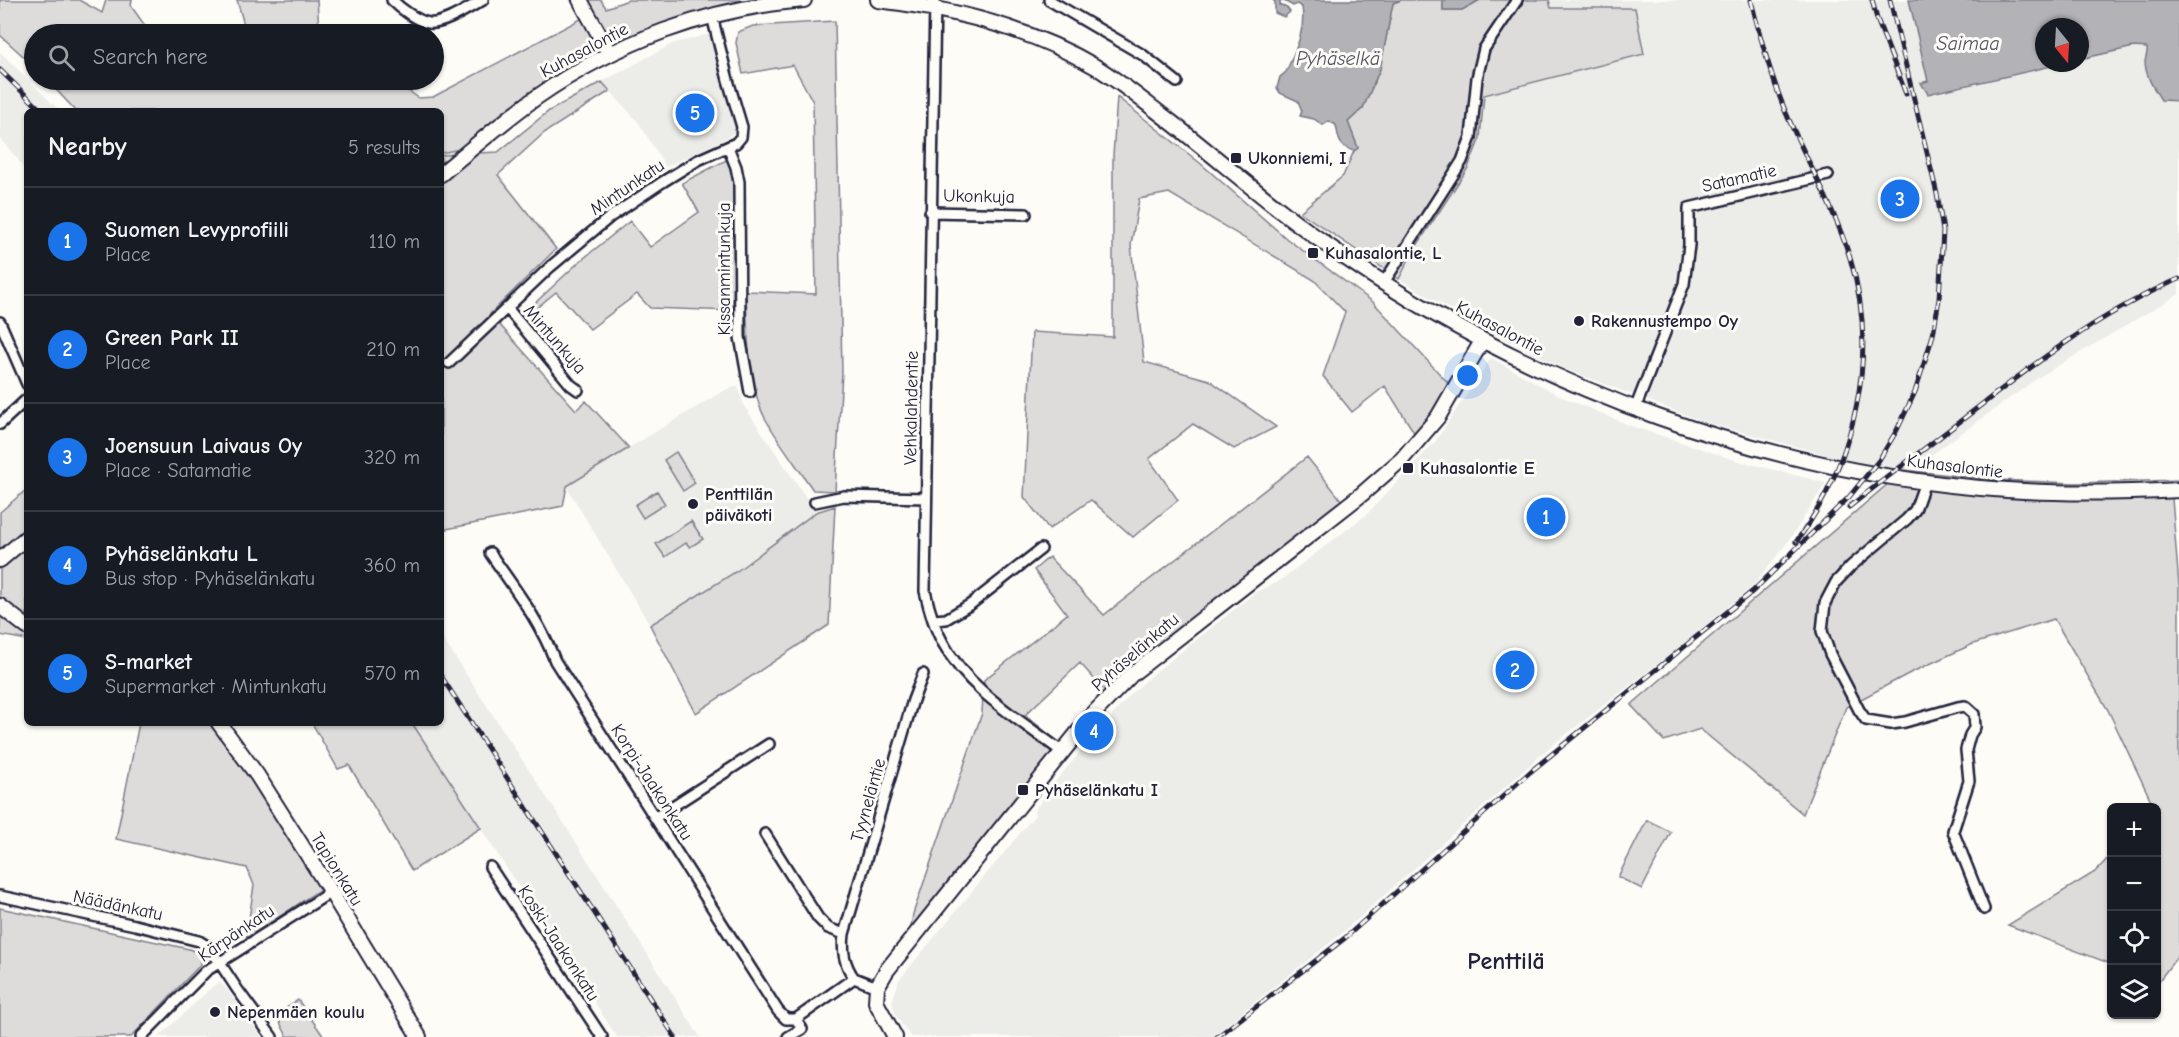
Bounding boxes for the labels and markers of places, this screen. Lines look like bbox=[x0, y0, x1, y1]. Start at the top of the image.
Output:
pin: 5 bbox=[676, 90, 714, 136]
place label: Ukonniemi, I bbox=[1248, 148, 1346, 169]
marker: Ukonniemi, I bbox=[1229, 151, 1243, 165]
pin: 3 bbox=[1880, 176, 1920, 222]
place label: Kuhasalontie, L bbox=[1325, 243, 1441, 264]
marker: Kuhasalontie, L bbox=[1306, 246, 1320, 260]
place label: Rakennustempo Oy bbox=[1591, 311, 1739, 332]
marker: Rakennustempo Oy bbox=[1572, 314, 1586, 328]
place label: Kuhasalontie E bbox=[1420, 458, 1535, 479]
marker: Kuhasalontie E bbox=[1401, 461, 1415, 475]
place label: Penttilän päiväkoti bbox=[705, 484, 773, 526]
pin: 1 bbox=[1526, 494, 1566, 540]
marker: Penttilän päiväkoti bbox=[686, 497, 700, 511]
pin: 2 bbox=[1496, 648, 1534, 692]
pin: 4 bbox=[1074, 708, 1114, 754]
place label: Pyhäselänkatu I bbox=[1035, 780, 1158, 801]
marker: Pyhäselänkatu I bbox=[1016, 783, 1030, 797]
place label: Nepenmäen koulu bbox=[227, 1002, 365, 1023]
marker: Nepenmäen koulu bbox=[208, 1005, 222, 1019]

